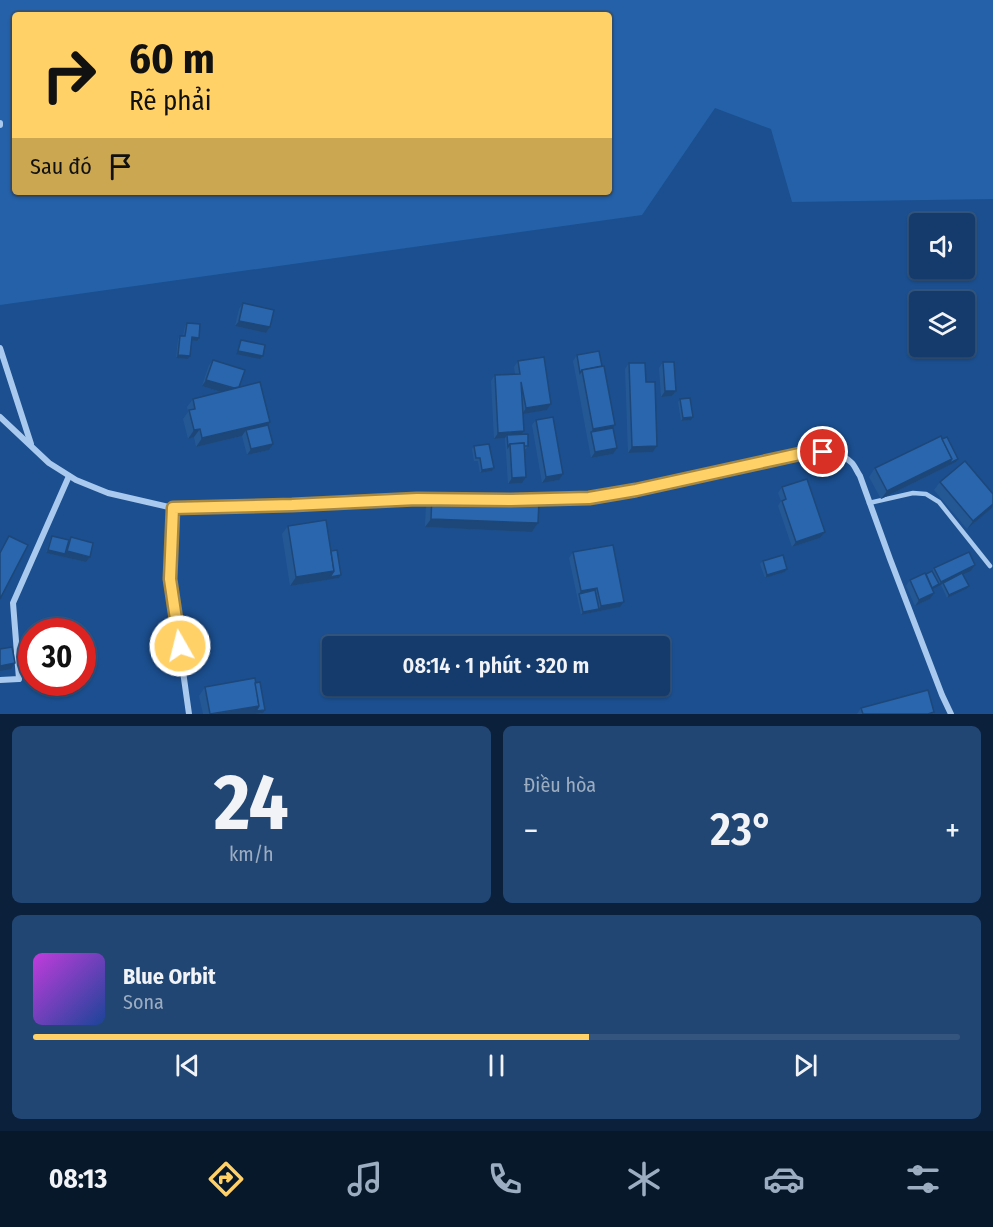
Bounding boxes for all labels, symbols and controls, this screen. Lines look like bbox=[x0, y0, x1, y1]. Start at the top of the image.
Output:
text: 60 m bbox=[129, 34, 215, 84]
icon: right bbox=[30, 36, 108, 114]
text: Rẽ phải bbox=[129, 85, 212, 117]
icon: arrive bbox=[104, 150, 137, 183]
text: Sau đó bbox=[30, 153, 92, 180]
map controls bbox=[909, 213, 975, 357]
button: sound bbox=[909, 213, 975, 279]
button: layers bbox=[909, 291, 975, 357]
pin bbox=[797, 426, 848, 477]
icon: arrive bbox=[806, 435, 839, 468]
position arrow bbox=[148, 614, 212, 678]
speed limit sign: 30 bbox=[18, 618, 96, 696]
text: 08:14 · 1 phút · 320 m bbox=[403, 652, 589, 679]
text: 24 bbox=[214, 756, 289, 850]
text: Điều hòa bbox=[524, 773, 596, 797]
text: 23° bbox=[710, 803, 773, 857]
text: − bbox=[524, 811, 538, 851]
text: + bbox=[945, 811, 960, 851]
text: km/h bbox=[229, 842, 274, 866]
text: Blue Orbit bbox=[123, 963, 216, 990]
text: Sona bbox=[123, 990, 164, 1014]
icon: previous bbox=[171, 1049, 204, 1082]
icon: pause bbox=[480, 1049, 513, 1082]
icon: next bbox=[789, 1049, 822, 1082]
icon: directions bbox=[205, 1158, 247, 1200]
icon: music bbox=[344, 1158, 386, 1200]
icon: phone bbox=[484, 1158, 526, 1200]
icon: climate bbox=[623, 1158, 665, 1200]
icon: car bbox=[763, 1158, 805, 1200]
icon: filters bbox=[902, 1158, 944, 1200]
text: 08:13 bbox=[49, 1163, 107, 1195]

